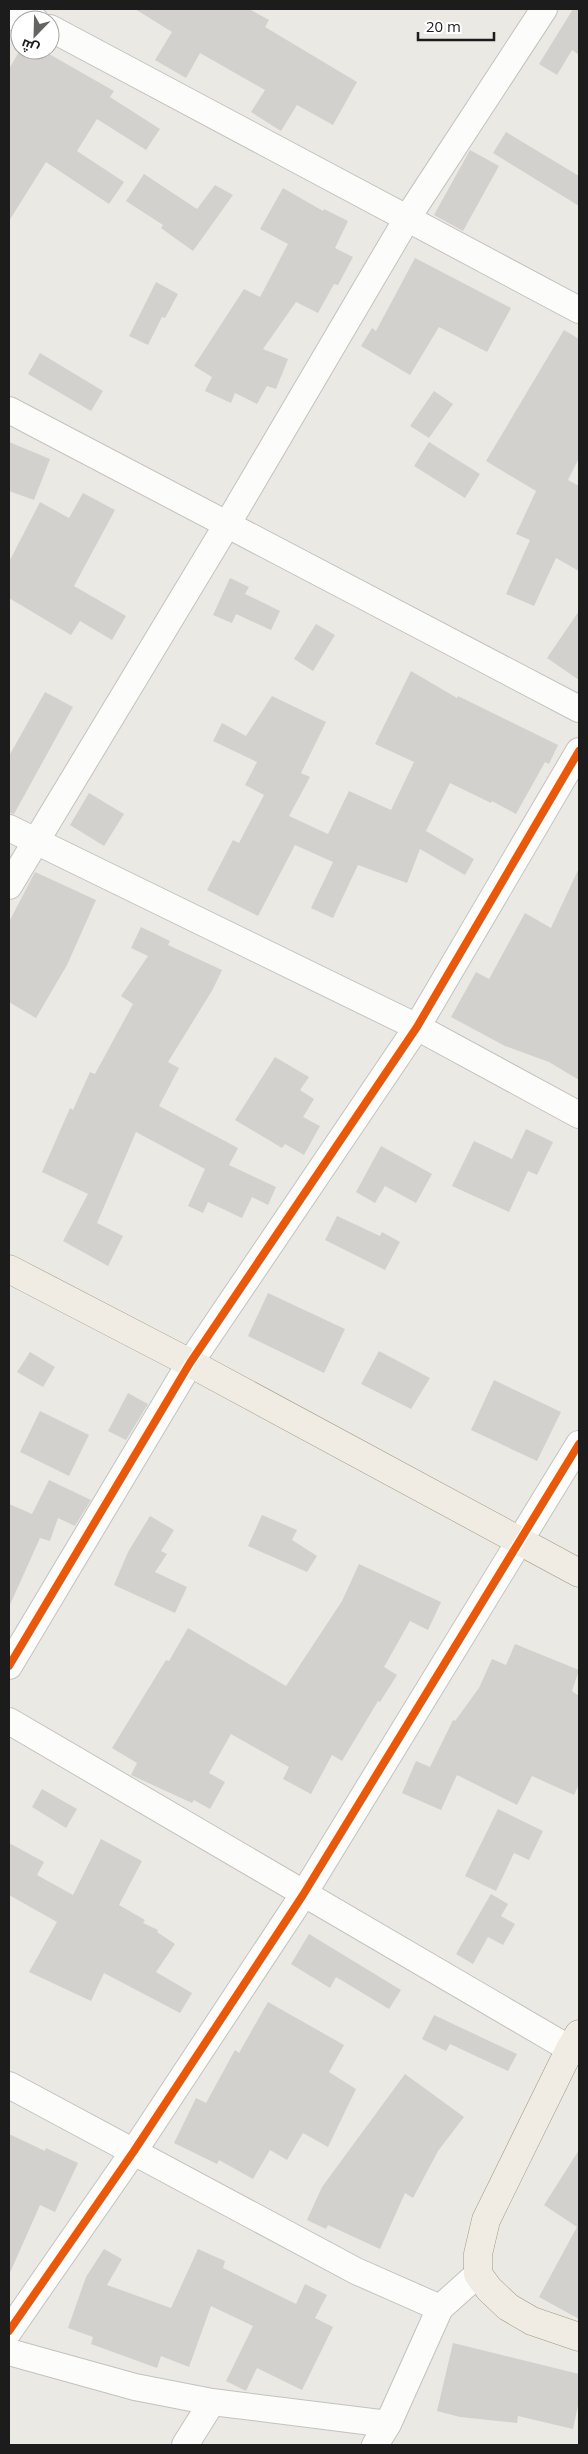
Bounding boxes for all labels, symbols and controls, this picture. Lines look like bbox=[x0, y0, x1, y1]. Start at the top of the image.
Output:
north arrow bbox=[10, 10, 60, 60]
scale bar bbox=[418, 10, 494, 42]
text: 20 m bbox=[426, 16, 461, 36]
text: ش bbox=[18, 35, 42, 60]

